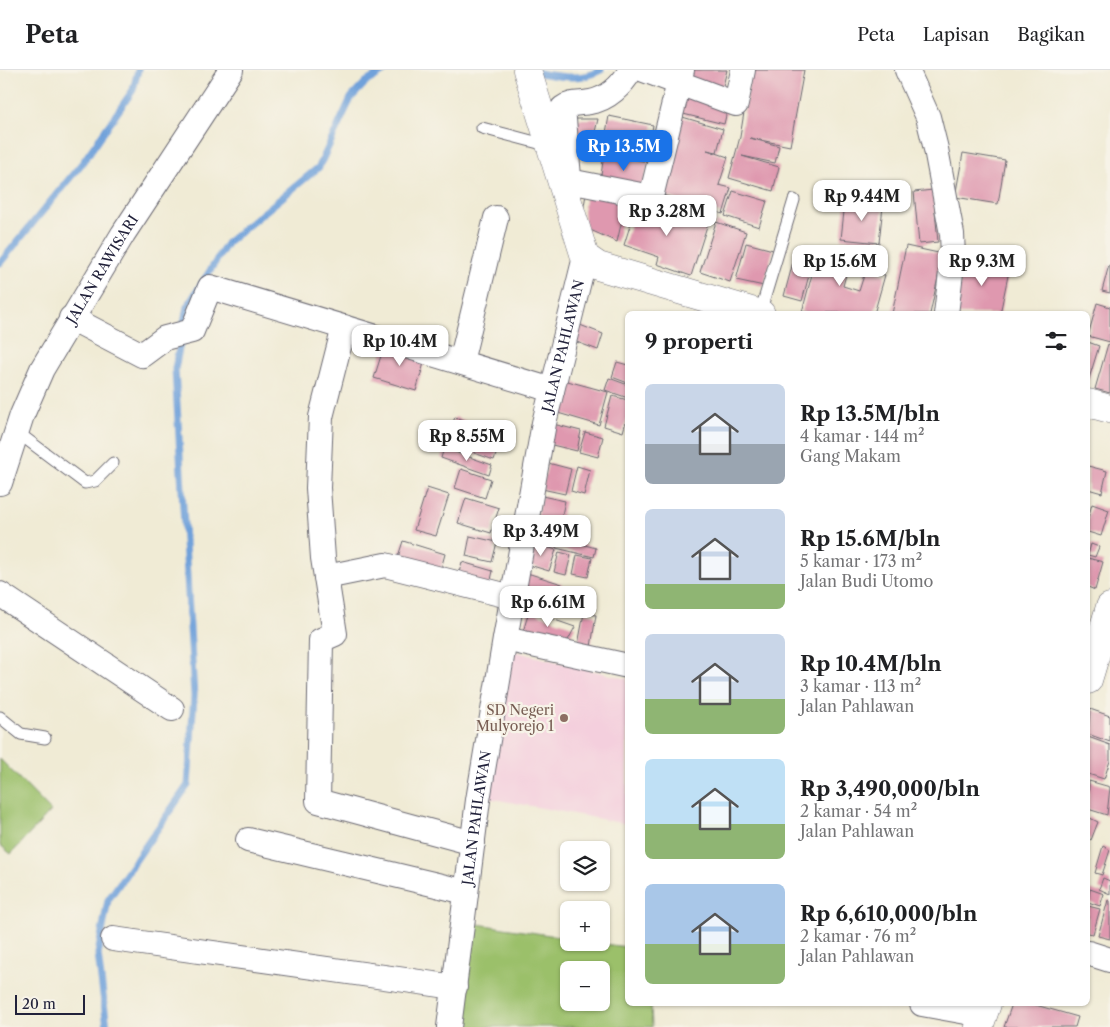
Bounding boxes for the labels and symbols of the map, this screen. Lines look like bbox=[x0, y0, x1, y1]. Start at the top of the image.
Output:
pin: Rp 13.5M bbox=[572, 129, 676, 172]
pin: Rp 9.44M bbox=[810, 180, 914, 222]
pin: Rp 3.28M bbox=[615, 194, 719, 237]
street label: JALAN RAWISARI bbox=[61, 211, 142, 329]
pin: Rp 15.6M bbox=[788, 244, 892, 287]
pin: Rp 9.3M bbox=[936, 244, 1028, 287]
street label: JALAN PAHLAWAN bbox=[538, 277, 588, 416]
pin: Rp 10.4M bbox=[348, 324, 452, 367]
pin: Rp 8.55M bbox=[415, 420, 519, 462]
pin: Rp 3.49M bbox=[489, 514, 593, 557]
pin: Rp 6.61M bbox=[496, 586, 600, 628]
place label: SD Negeri Mulyorejo 1 bbox=[476, 701, 554, 735]
marker: SD Negeri Mulyorejo 1 bbox=[558, 712, 570, 724]
street label: JALAN PAHLAWAN bbox=[458, 749, 495, 888]
scale bar bbox=[15, 992, 85, 1015]

